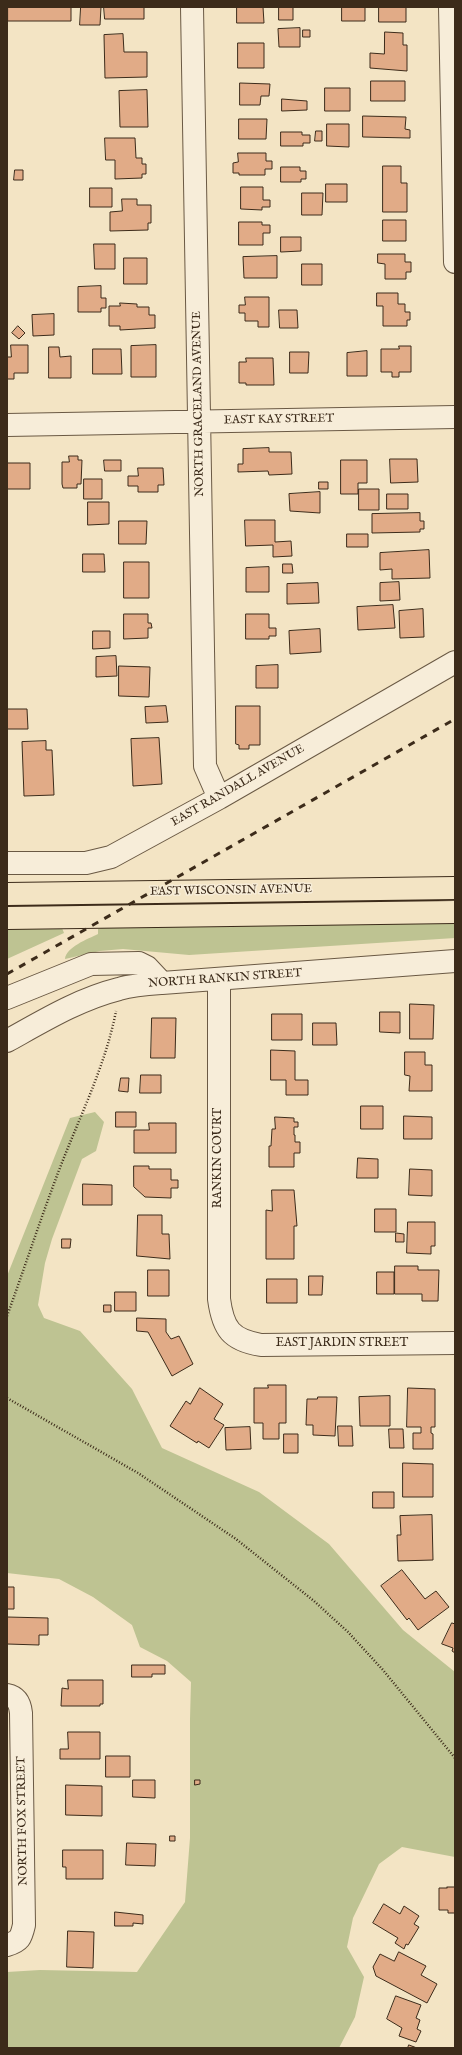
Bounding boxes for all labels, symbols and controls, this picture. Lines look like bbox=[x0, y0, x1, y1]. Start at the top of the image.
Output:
street label: NORTH GRACELAND AVENUE bbox=[190, 311, 208, 497]
street label: EAST KAY STREET bbox=[224, 412, 334, 428]
street label: EAST RANDALL AVENUE bbox=[169, 742, 307, 830]
street label: EAST WISCONSIN AVENUE bbox=[150, 882, 312, 900]
street label: NORTH RANKIN STREET bbox=[148, 966, 302, 992]
street label: RANKIN COURT bbox=[212, 1108, 226, 1208]
street label: EAST JARDIN STREET bbox=[276, 1337, 408, 1351]
street label: NORTH FOX STREET bbox=[15, 1756, 31, 1886]

